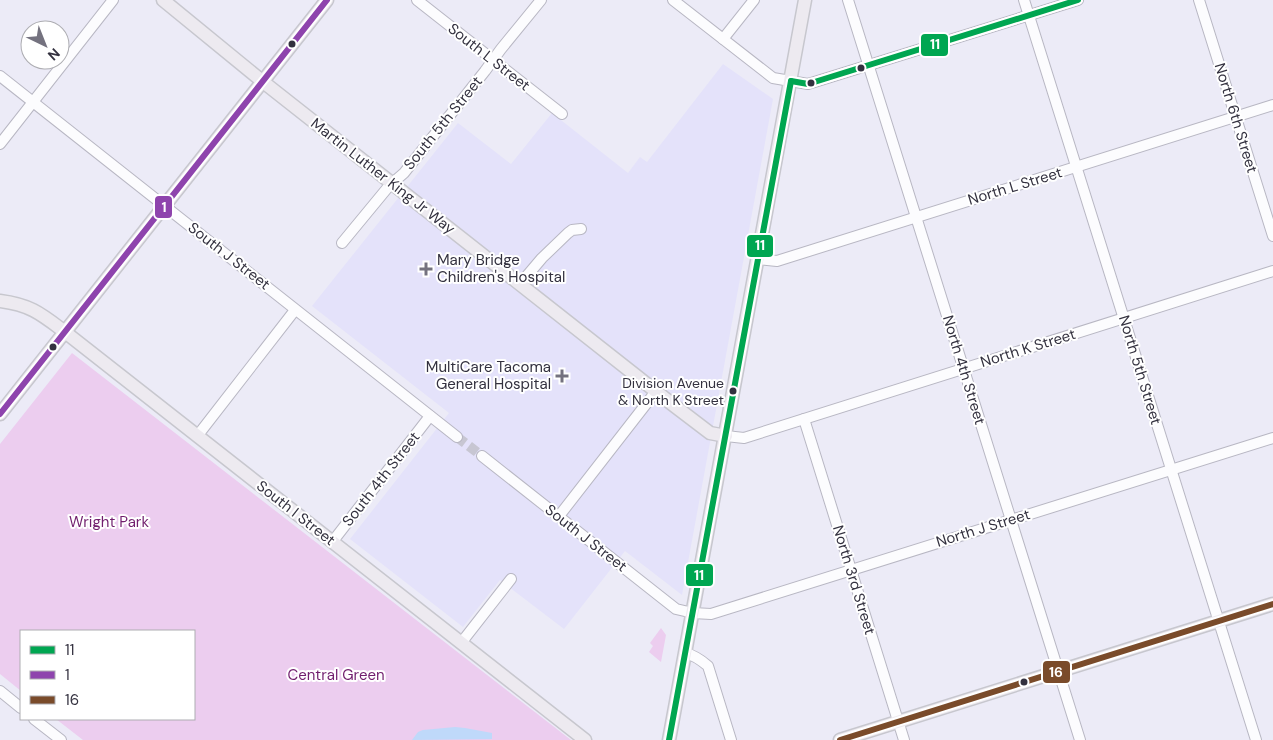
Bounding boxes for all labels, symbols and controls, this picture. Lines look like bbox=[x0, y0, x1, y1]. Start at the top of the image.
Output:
street label: South L Street bbox=[444, 19, 534, 95]
north arrow bbox=[20, 20, 70, 70]
line badge: 11 bbox=[920, 33, 949, 57]
text: 11 bbox=[930, 35, 940, 53]
unlabelled marker bbox=[287, 39, 297, 49]
text: N bbox=[44, 44, 64, 65]
street label: North 6th Street bbox=[1210, 61, 1262, 175]
unlabelled marker bbox=[856, 63, 866, 73]
street label: South 5th Street bbox=[399, 72, 487, 174]
unlabelled marker bbox=[806, 78, 816, 88]
street label: Martin Luther King Jr Way bbox=[307, 113, 460, 239]
street label: North L Street bbox=[965, 162, 1065, 210]
line badge: 1 bbox=[154, 195, 173, 219]
text: 1 bbox=[161, 198, 167, 216]
street label: South J Street bbox=[184, 218, 274, 294]
line badge: 11 bbox=[746, 234, 774, 258]
text: 11 bbox=[755, 236, 765, 254]
place label: Mary Bridge Children's Hospital bbox=[437, 250, 565, 287]
marker: Mary Bridge Children's Hospital bbox=[419, 262, 433, 276]
street label: North 4th Street bbox=[938, 313, 990, 427]
street label: North 5th Street bbox=[1114, 313, 1166, 427]
street label: North K Street bbox=[978, 324, 1078, 372]
unlabelled marker bbox=[48, 342, 58, 352]
place label: MultiCare Tacoma General Hospital bbox=[426, 357, 551, 394]
marker: MultiCare Tacoma General Hospital bbox=[555, 369, 569, 383]
place label: Division Avenue & North K Street bbox=[618, 374, 724, 409]
marker: Division Avenue & North K Street bbox=[728, 386, 738, 396]
street label: South 4th Street bbox=[338, 428, 424, 530]
street label: South I Street bbox=[253, 476, 340, 550]
street label: South J Street bbox=[541, 500, 631, 576]
street label: North J Street bbox=[934, 504, 1033, 552]
park label: Wright Park bbox=[69, 512, 149, 532]
street label: North 3rd Street bbox=[828, 523, 880, 637]
line badge: 11 bbox=[685, 563, 714, 587]
text: 11 bbox=[694, 566, 704, 584]
legend bbox=[20, 630, 195, 720]
text: 11 bbox=[65, 640, 74, 660]
line badge: 16 bbox=[1042, 660, 1071, 684]
text: 16 bbox=[1049, 663, 1063, 681]
text: 1 bbox=[65, 665, 70, 685]
park label: Central Green bbox=[287, 665, 385, 685]
unlabelled marker bbox=[1019, 677, 1029, 687]
text: 16 bbox=[65, 690, 79, 710]

